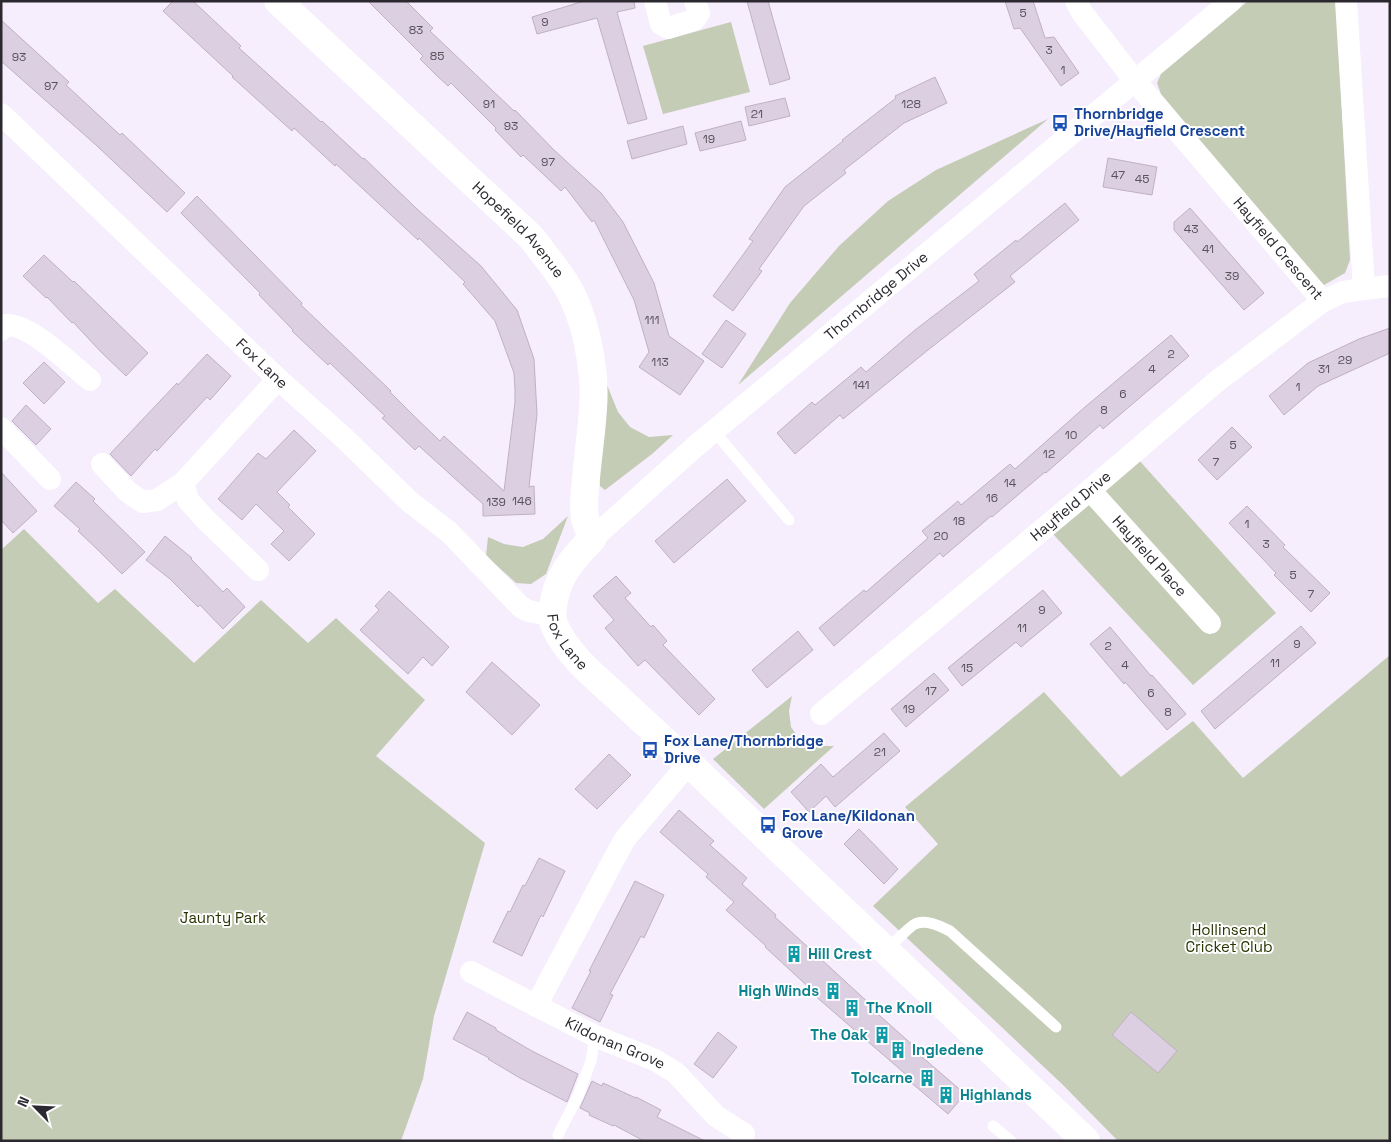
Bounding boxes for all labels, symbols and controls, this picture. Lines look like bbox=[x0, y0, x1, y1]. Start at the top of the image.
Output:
house number: 5 bbox=[1019, 5, 1027, 21]
house number: 9 bbox=[541, 14, 549, 30]
house number: 83 bbox=[409, 22, 423, 38]
house number: 3 bbox=[1045, 42, 1053, 58]
house number: 85 bbox=[430, 48, 444, 64]
house number: 93 bbox=[12, 49, 26, 65]
house number: 1 bbox=[1060, 62, 1066, 78]
house number: 97 bbox=[44, 78, 58, 94]
house number: 91 bbox=[483, 96, 495, 112]
house number: 128 bbox=[901, 96, 921, 112]
place label: Thornbridge Drive/Hayfield Crescent bbox=[1074, 104, 1245, 140]
house number: 21 bbox=[751, 106, 763, 122]
bus stop icon: Thornbridge Drive/Hayfield Crescent bbox=[1050, 113, 1070, 133]
house number: 93 bbox=[504, 118, 518, 134]
house number: 19 bbox=[703, 131, 715, 147]
house number: 97 bbox=[541, 154, 555, 170]
house number: 47 bbox=[1111, 167, 1125, 183]
house number: 45 bbox=[1135, 171, 1149, 187]
street label: Hopefield Avenue bbox=[468, 177, 569, 281]
street label: Hayfield Crescent bbox=[1229, 193, 1328, 304]
house number: 43 bbox=[1184, 221, 1198, 237]
house number: 41 bbox=[1202, 241, 1214, 257]
street label: Thornbridge Drive bbox=[820, 247, 932, 344]
house number: 39 bbox=[1225, 268, 1239, 284]
house number: 111 bbox=[644, 312, 660, 328]
street label: Fox Lane bbox=[232, 334, 292, 392]
house number: 2 bbox=[1167, 346, 1175, 362]
house number: 29 bbox=[1338, 352, 1352, 368]
house number: 113 bbox=[651, 354, 669, 370]
house number: 4 bbox=[1148, 361, 1156, 377]
house number: 31 bbox=[1318, 361, 1330, 377]
house number: 141 bbox=[852, 377, 870, 393]
house number: 1 bbox=[1295, 379, 1301, 395]
house number: 6 bbox=[1119, 386, 1127, 402]
house number: 8 bbox=[1100, 402, 1108, 418]
house number: 10 bbox=[1065, 427, 1077, 443]
house number: 5 bbox=[1229, 437, 1237, 453]
house number: 12 bbox=[1043, 446, 1055, 462]
house number: 7 bbox=[1213, 454, 1220, 470]
street label: Hayfield Drive bbox=[1026, 466, 1115, 545]
house number: 14 bbox=[1004, 475, 1017, 491]
house number: 16 bbox=[986, 490, 998, 506]
house number: 146 bbox=[512, 493, 532, 509]
house number: 139 bbox=[486, 494, 506, 510]
street label: Hayfield Place bbox=[1109, 511, 1191, 600]
house number: 18 bbox=[953, 513, 965, 529]
house number: 1 bbox=[1244, 516, 1250, 532]
house number: 20 bbox=[934, 528, 948, 544]
house number: 3 bbox=[1262, 536, 1270, 552]
house number: 5 bbox=[1289, 567, 1297, 583]
house number: 7 bbox=[1308, 586, 1315, 602]
house number: 9 bbox=[1038, 602, 1046, 618]
street label: Fox Lane bbox=[543, 613, 593, 674]
house number: 11 bbox=[1017, 620, 1027, 636]
house number: 9 bbox=[1293, 636, 1301, 652]
house number: 2 bbox=[1104, 638, 1112, 654]
house number: 11 bbox=[1270, 655, 1280, 671]
house number: 4 bbox=[1121, 657, 1129, 673]
house number: 15 bbox=[961, 660, 973, 676]
house number: 17 bbox=[925, 683, 937, 699]
house number: 6 bbox=[1147, 685, 1155, 701]
house number: 19 bbox=[903, 701, 915, 717]
house number: 8 bbox=[1164, 704, 1172, 720]
place label: Fox Lane/Thornbridge Drive bbox=[664, 731, 824, 767]
bus stop icon: Fox Lane/Thornbridge Drive bbox=[640, 740, 660, 760]
house number: 21 bbox=[874, 744, 886, 760]
place label: Fox Lane/Kildonan Grove bbox=[782, 806, 915, 842]
bus stop icon: Fox Lane/Kildonan Grove bbox=[758, 815, 778, 835]
park label: Jaunty Park bbox=[180, 908, 266, 927]
park label: Hollinsend Cricket Club bbox=[1185, 920, 1273, 956]
building icon: Hill Crest bbox=[784, 944, 804, 964]
place label: Hill Crest bbox=[808, 944, 872, 963]
place label: High Winds bbox=[739, 981, 819, 1000]
building icon: High Winds bbox=[823, 981, 843, 1001]
building icon: The Knoll bbox=[842, 998, 862, 1018]
place label: The Knoll bbox=[866, 998, 932, 1017]
street label: Kildonan Grove bbox=[562, 1012, 669, 1073]
place label: The Oak bbox=[810, 1025, 869, 1044]
building icon: The Oak bbox=[872, 1025, 892, 1045]
building icon: Ingledene bbox=[888, 1040, 908, 1060]
place label: Ingledene bbox=[912, 1040, 984, 1059]
place label: Tolcarne bbox=[851, 1068, 913, 1087]
building icon: Tolcarne bbox=[917, 1068, 937, 1088]
north arrow bbox=[10, 1082, 60, 1132]
building icon: Highlands bbox=[936, 1085, 956, 1105]
place label: Highlands bbox=[960, 1085, 1032, 1104]
text: N bbox=[13, 1094, 33, 1110]

